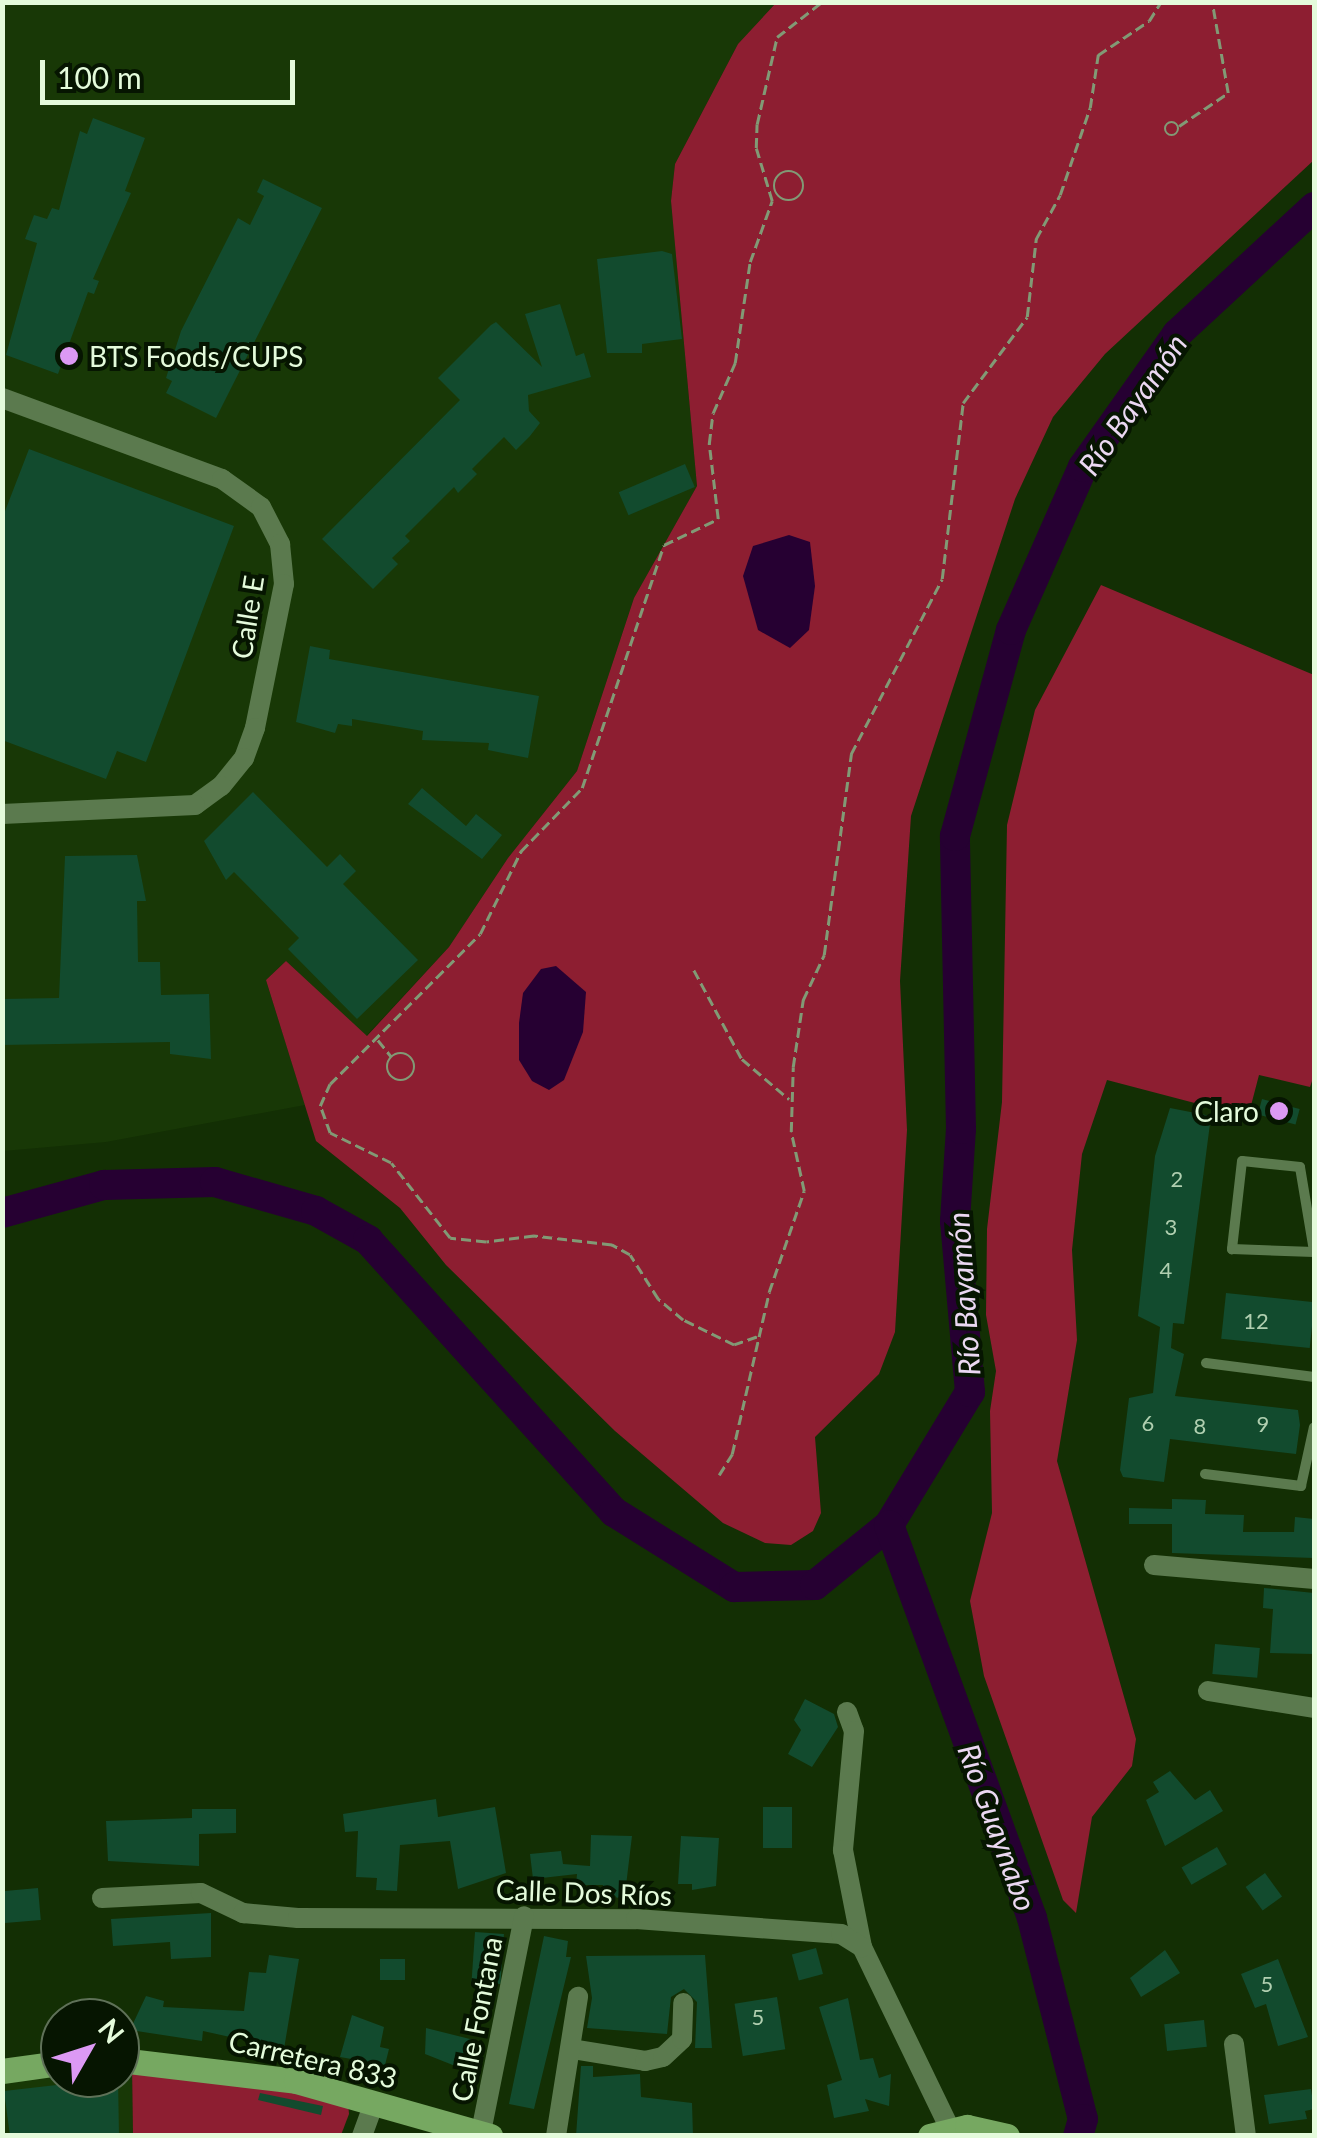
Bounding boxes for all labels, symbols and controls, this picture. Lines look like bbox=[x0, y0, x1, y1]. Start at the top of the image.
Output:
scale bar bbox=[45, 40, 300, 102]
text: 100 m bbox=[57, 59, 142, 95]
water label: Río Bayamón bbox=[1070, 326, 1194, 482]
place label: BTS Foods/CUPS bbox=[89, 339, 303, 373]
marker: BTS Foods/CUPS bbox=[58, 345, 80, 367]
street label: Calle E bbox=[224, 573, 270, 661]
place label: Claro bbox=[1194, 1094, 1259, 1128]
marker: Claro bbox=[1268, 1100, 1290, 1122]
house number: 2 bbox=[1171, 1166, 1183, 1192]
water label: Río Bayamón bbox=[939, 1211, 987, 1377]
house number: 3 bbox=[1165, 1214, 1177, 1240]
house number: 4 bbox=[1160, 1257, 1172, 1283]
house number: 12 bbox=[1243, 1308, 1269, 1334]
house number: 6 bbox=[1142, 1410, 1154, 1436]
house number: 9 bbox=[1257, 1411, 1269, 1437]
house number: 8 bbox=[1194, 1413, 1206, 1439]
water label: Río Guaynabo bbox=[951, 1739, 1045, 1915]
street label: Calle Dos Ríos bbox=[495, 1872, 673, 1912]
street label: Calle Fontana bbox=[444, 1934, 508, 2104]
house number: 5 bbox=[1261, 1971, 1273, 1997]
north arrow bbox=[40, 1998, 140, 2098]
house number: 5 bbox=[752, 2004, 764, 2030]
text: N bbox=[92, 2011, 132, 2049]
street label: Carretera 833 bbox=[226, 2023, 400, 2095]

